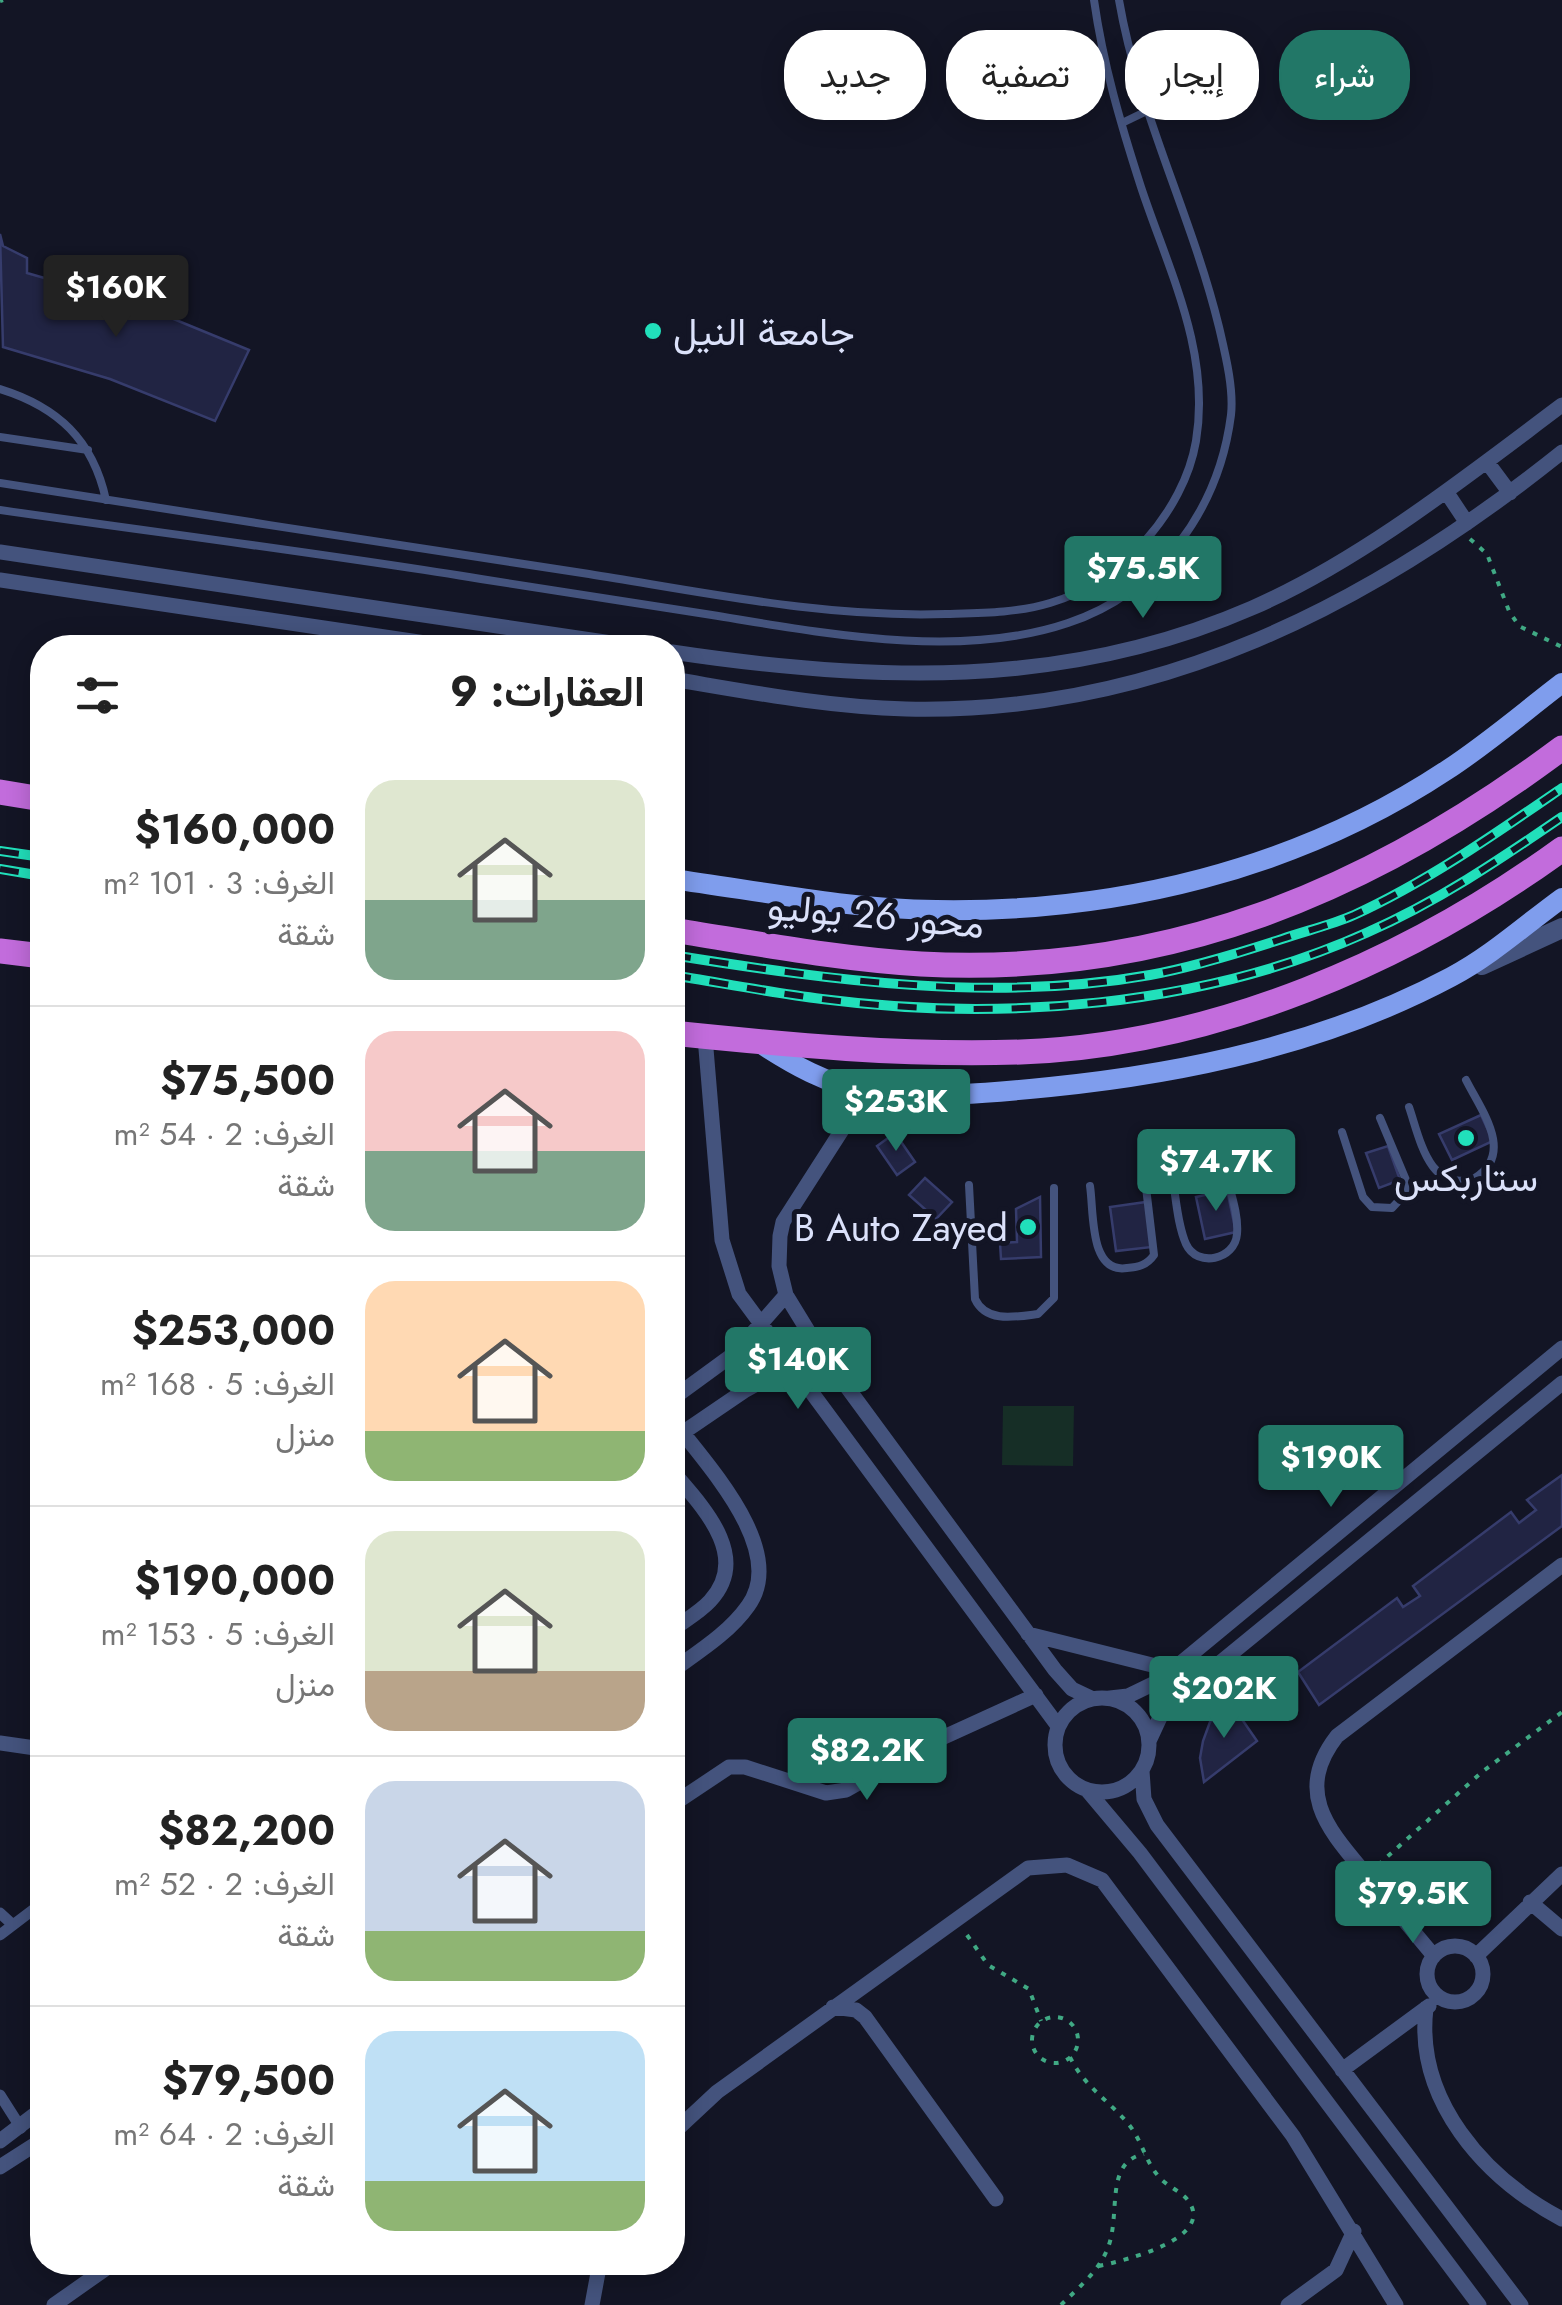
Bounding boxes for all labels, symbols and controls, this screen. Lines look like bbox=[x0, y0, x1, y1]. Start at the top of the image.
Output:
chip: جديد bbox=[784, 30, 926, 120]
chip: تصفية bbox=[946, 30, 1105, 120]
chip: إيجار bbox=[1125, 30, 1259, 120]
chip: شراء bbox=[1279, 30, 1410, 120]
pin: $160K bbox=[46, 255, 186, 340]
text: $160K bbox=[65, 264, 167, 310]
place label: جامعة النيل bbox=[673, 304, 855, 359]
marker: جامعة النيل bbox=[642, 320, 664, 342]
pin: $75.5K bbox=[1062, 536, 1224, 621]
text: $75.5K bbox=[1086, 545, 1200, 591]
text: العقارات: 9 bbox=[450, 661, 645, 722]
icon: filters bbox=[70, 668, 125, 723]
text: $160,000 bbox=[135, 799, 335, 860]
icon: home bbox=[445, 820, 565, 940]
text: الغرف: 3 · 101 m² bbox=[103, 860, 335, 906]
street label: محور 26 يوليو bbox=[766, 878, 986, 952]
text: شقة bbox=[277, 911, 335, 957]
text: $75,500 bbox=[160, 1050, 335, 1111]
pin: $253K bbox=[826, 1069, 966, 1154]
icon: home bbox=[445, 1071, 565, 1191]
text: $253K bbox=[844, 1078, 948, 1124]
text: الغرف: 2 · 54 m² bbox=[114, 1111, 335, 1157]
marker: ستاربكس bbox=[1455, 1127, 1477, 1149]
pin: $74.7K bbox=[1135, 1129, 1297, 1214]
text: $74.7K bbox=[1159, 1138, 1273, 1184]
place label: ستاربكس bbox=[1394, 1150, 1538, 1205]
text: شقة bbox=[277, 1162, 335, 1208]
place label: B Auto Zayed bbox=[794, 1200, 1008, 1255]
marker: B Auto Zayed bbox=[1017, 1216, 1039, 1238]
text: $253,000 bbox=[132, 1300, 335, 1361]
icon: home bbox=[445, 1321, 565, 1441]
pin: $140K bbox=[728, 1327, 868, 1412]
text: $140K bbox=[747, 1336, 849, 1382]
text: الغرف: 5 · 168 m² bbox=[100, 1361, 335, 1407]
text: منزل bbox=[275, 1412, 335, 1458]
pin: $190K bbox=[1261, 1425, 1401, 1510]
text: $190K bbox=[1280, 1434, 1382, 1480]
text: $190,000 bbox=[135, 1550, 335, 1611]
icon: home bbox=[445, 1571, 565, 1691]
text: الغرف: 5 · 153 m² bbox=[100, 1611, 335, 1657]
pin: $202K bbox=[1154, 1656, 1294, 1741]
text: منزل bbox=[275, 1662, 335, 1708]
text: $202K bbox=[1171, 1665, 1277, 1711]
pin: $82.2K bbox=[786, 1718, 948, 1803]
text: $82.2K bbox=[810, 1727, 924, 1773]
text: $82,200 bbox=[158, 1800, 335, 1861]
icon: home bbox=[445, 1821, 565, 1941]
text: الغرف: 2 · 52 m² bbox=[114, 1861, 335, 1907]
pin: $79.5K bbox=[1332, 1861, 1494, 1946]
text: $79.5K bbox=[1357, 1870, 1469, 1916]
text: شقة bbox=[277, 1912, 335, 1958]
text: $79,500 bbox=[162, 2050, 335, 2111]
icon: home bbox=[445, 2071, 565, 2191]
text: الغرف: 2 · 64 m² bbox=[113, 2111, 335, 2157]
text: شقة bbox=[277, 2162, 335, 2208]

